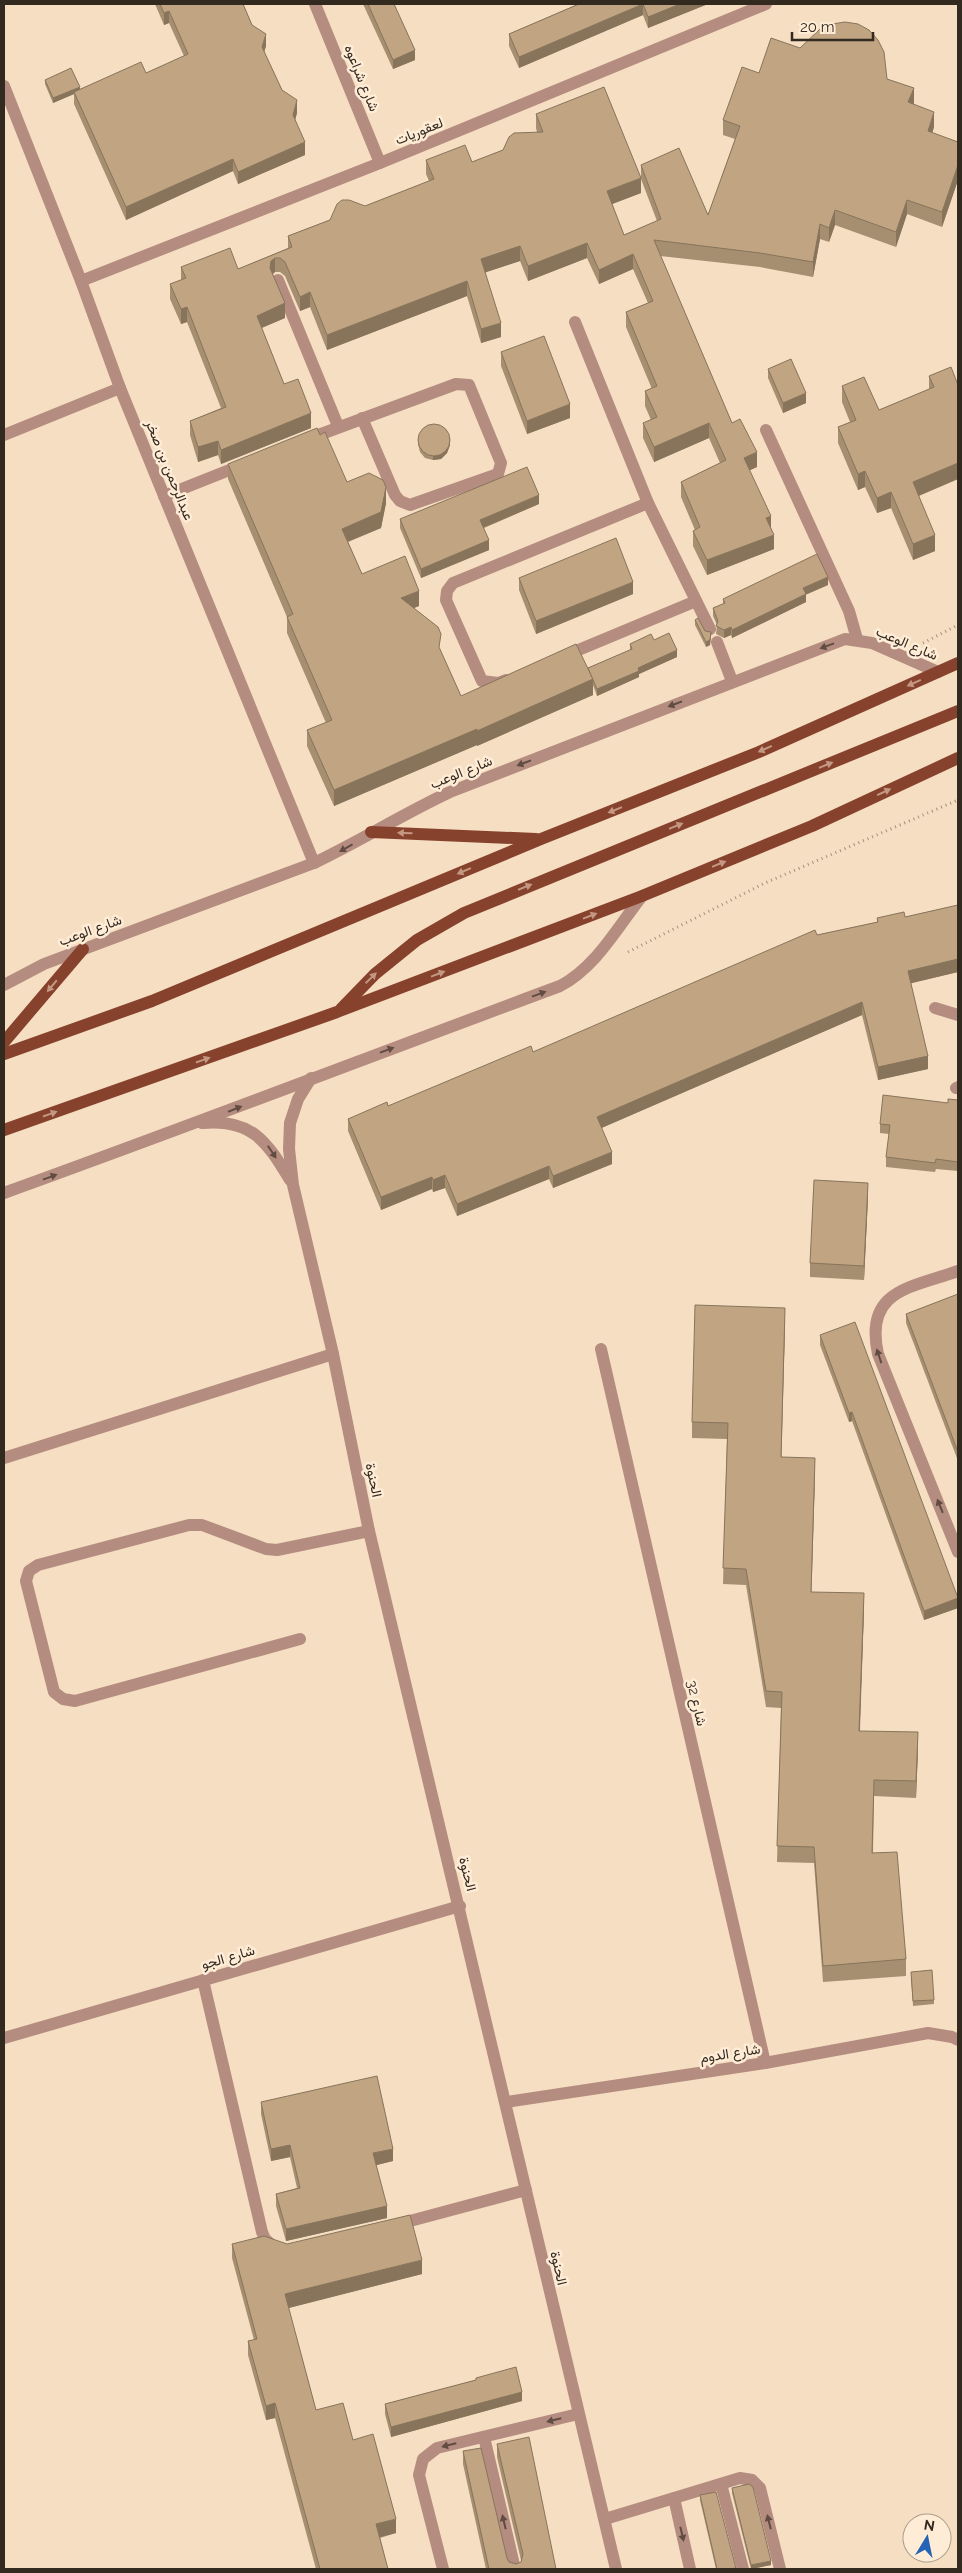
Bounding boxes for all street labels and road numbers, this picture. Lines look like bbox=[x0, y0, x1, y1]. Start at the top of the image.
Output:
street label: شارع شراعوه bbox=[339, 42, 383, 115]
street label: لعقوريات bbox=[393, 114, 446, 149]
street label: عبدالرحمن بن صخر bbox=[141, 417, 197, 523]
street label: شارع الوعب bbox=[873, 623, 940, 666]
street label: شارع الوعب bbox=[428, 752, 496, 794]
street label: شارع الوعب bbox=[56, 911, 125, 952]
street label: الحنوة bbox=[362, 1462, 385, 1499]
street label: شارع 32 bbox=[681, 1679, 710, 1728]
street label: الحنوة bbox=[455, 1855, 480, 1893]
street label: شارع الجو bbox=[199, 1942, 257, 1975]
street label: شارع الدوم bbox=[699, 2040, 762, 2069]
street label: الحنوة bbox=[546, 2249, 571, 2287]

